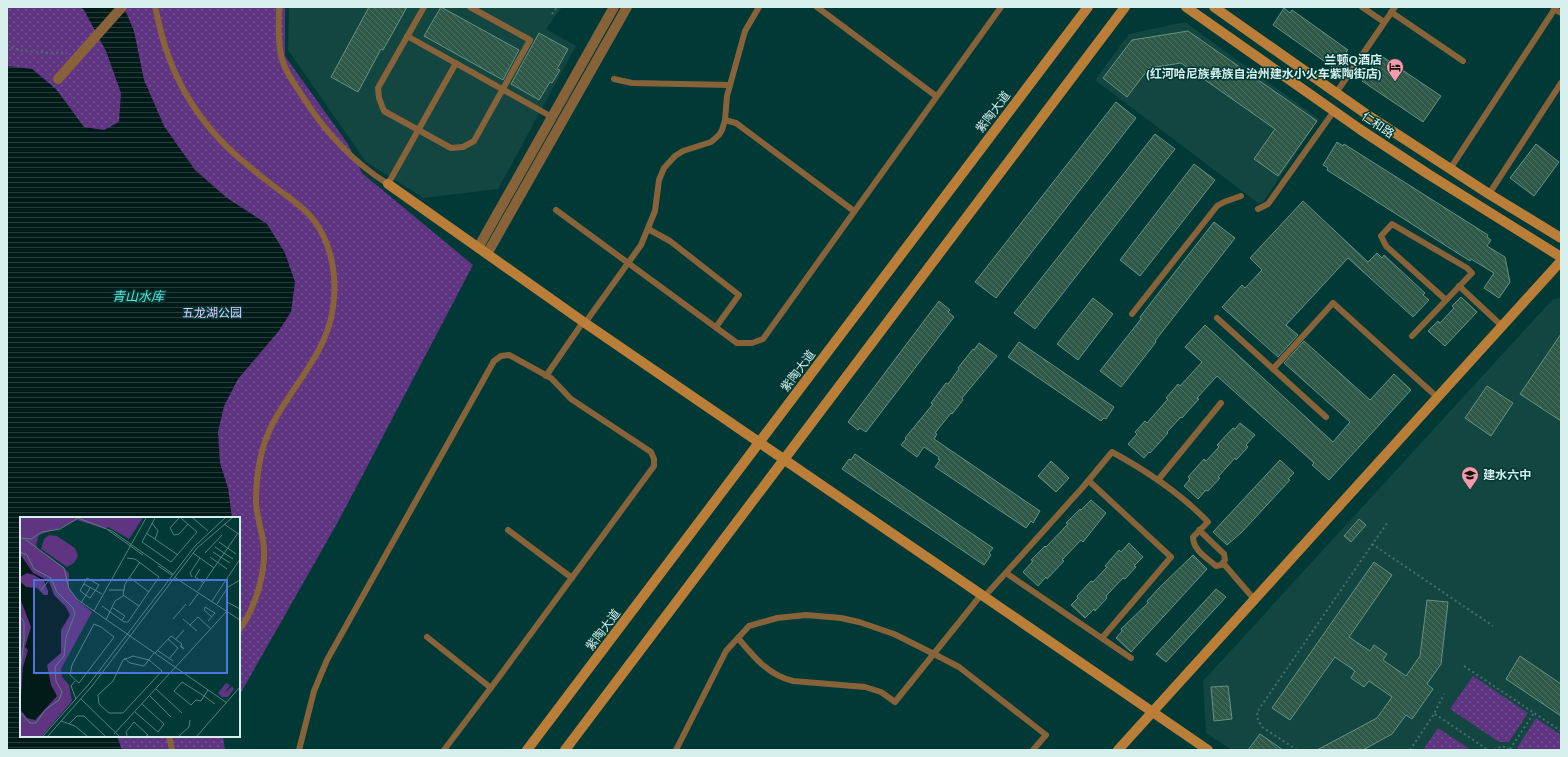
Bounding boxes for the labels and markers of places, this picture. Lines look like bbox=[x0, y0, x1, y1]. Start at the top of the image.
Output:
place label: 兰顿Q酒店 (红河哈尼族彝族自治州建水小火车紫陶街店) bbox=[1145, 52, 1382, 81]
hotel icon: 兰顿Q酒店 (红河哈尼族彝族自治州建水小火车紫陶街店) bbox=[1385, 57, 1405, 82]
school or university icon: 建水六中 bbox=[1460, 465, 1480, 490]
place label: 建水六中 bbox=[1483, 467, 1531, 482]

